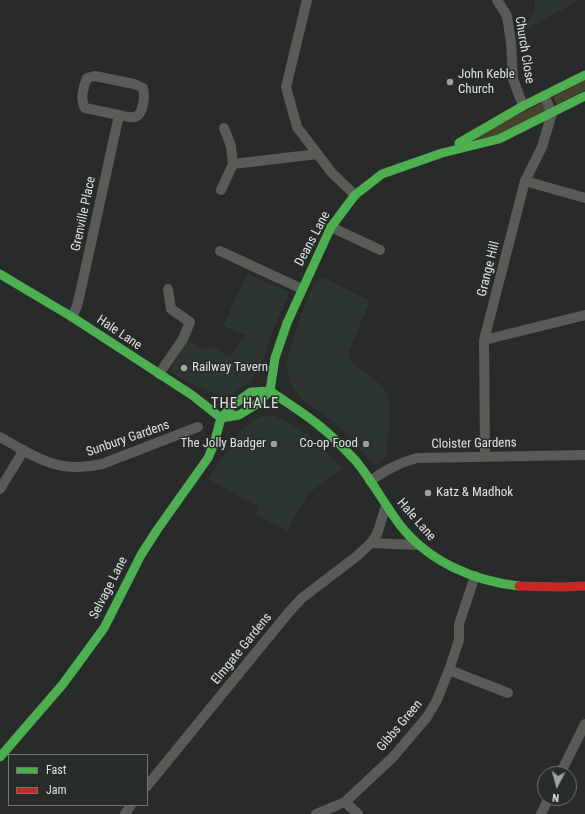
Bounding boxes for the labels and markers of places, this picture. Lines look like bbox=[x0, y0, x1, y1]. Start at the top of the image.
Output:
place label: John Keble Church bbox=[458, 67, 515, 98]
marker: John Keble Church bbox=[445, 77, 455, 87]
place label: Railway Tavern bbox=[192, 360, 268, 376]
marker: Railway Tavern bbox=[179, 363, 189, 373]
place label: The Jolly Badger bbox=[180, 436, 266, 452]
place label: Co-op Food bbox=[299, 436, 358, 452]
marker: The Jolly Badger bbox=[269, 439, 279, 449]
marker: Co-op Food bbox=[361, 439, 371, 449]
place label: Katz & Madhok bbox=[436, 485, 513, 501]
marker: Katz & Madhok bbox=[423, 488, 433, 498]

